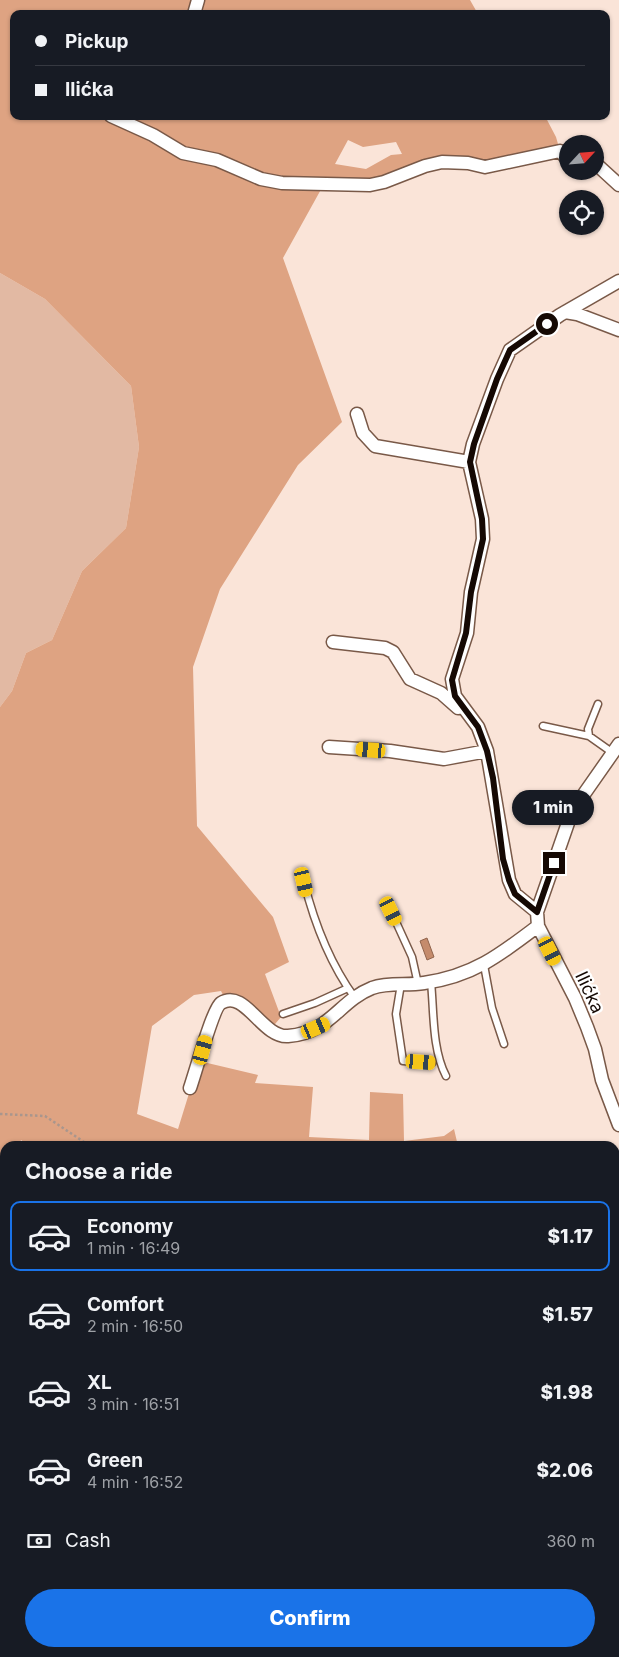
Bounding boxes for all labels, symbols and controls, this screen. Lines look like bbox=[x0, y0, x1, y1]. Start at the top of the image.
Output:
text: Pickup bbox=[65, 30, 128, 53]
text: Ilićka bbox=[65, 78, 114, 101]
north arrow bbox=[559, 135, 604, 180]
map controls bbox=[559, 135, 604, 235]
button: locate bbox=[559, 190, 604, 235]
route start bbox=[536, 313, 558, 335]
car bbox=[355, 741, 386, 759]
callout: 1 min bbox=[513, 790, 595, 826]
text: 1 min bbox=[533, 797, 573, 817]
route end bbox=[543, 852, 565, 874]
car bbox=[293, 866, 314, 898]
car bbox=[377, 894, 404, 928]
car bbox=[536, 934, 563, 968]
street label: Ilićka bbox=[571, 968, 609, 1016]
car bbox=[299, 1015, 332, 1041]
car bbox=[191, 1034, 214, 1066]
car bbox=[405, 1053, 436, 1071]
text: Choose a ride bbox=[25, 1158, 173, 1184]
icon: car bbox=[27, 1214, 72, 1259]
text: Economy bbox=[87, 1215, 173, 1238]
text: $1.17 bbox=[548, 1225, 593, 1248]
text: 1 min · 16:49 bbox=[87, 1238, 180, 1258]
icon: car bbox=[27, 1292, 72, 1337]
text: Comfort bbox=[87, 1293, 164, 1316]
text: $1.57 bbox=[542, 1303, 593, 1326]
text: 2 min · 16:50 bbox=[87, 1316, 183, 1336]
icon: car bbox=[27, 1370, 72, 1415]
text: XL bbox=[87, 1371, 112, 1394]
text: $1.98 bbox=[540, 1381, 593, 1404]
text: 3 min · 16:51 bbox=[87, 1394, 180, 1414]
icon: car bbox=[27, 1448, 72, 1493]
text: Green bbox=[87, 1449, 143, 1472]
text: $2.06 bbox=[537, 1459, 593, 1482]
text: 4 min · 16:52 bbox=[87, 1472, 183, 1492]
icon: cash bbox=[25, 1527, 53, 1555]
text: Cash bbox=[65, 1529, 111, 1552]
text: 360 m bbox=[547, 1531, 595, 1551]
button: Confirm bbox=[25, 1589, 595, 1647]

